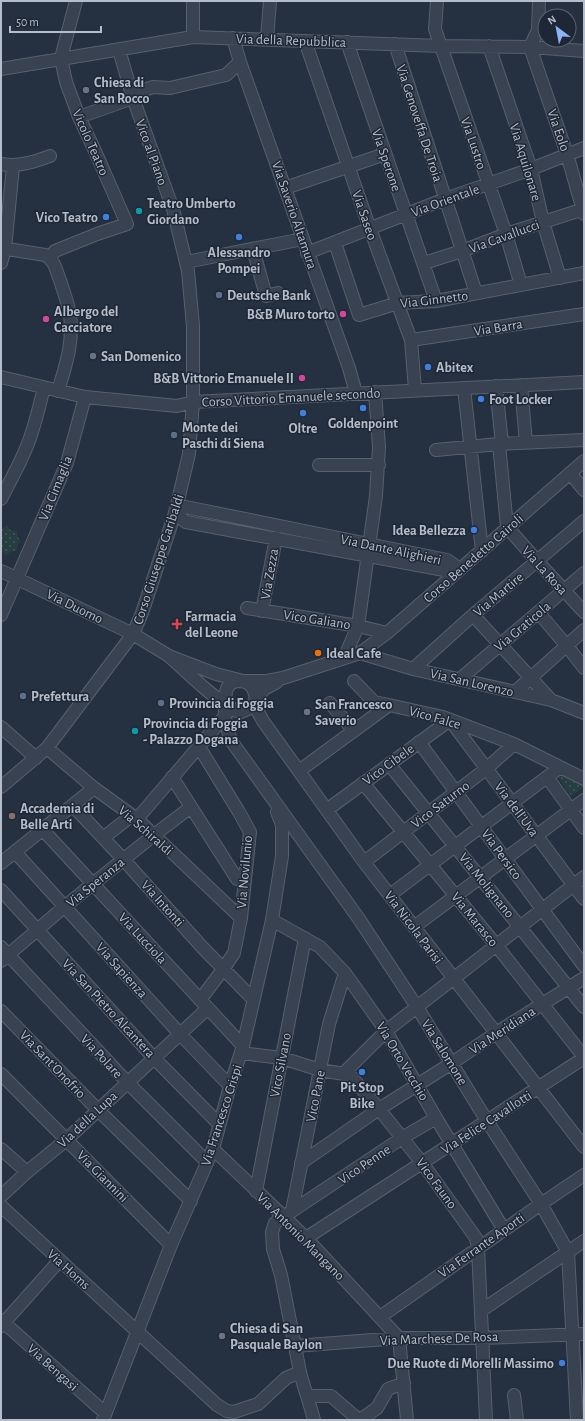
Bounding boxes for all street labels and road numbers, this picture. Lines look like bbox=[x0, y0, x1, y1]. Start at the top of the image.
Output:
street label: Via della Repubblica bbox=[236, 32, 347, 50]
street label: Via Genoveffa De Troia bbox=[393, 63, 445, 184]
street label: Vicolo Teatro bbox=[69, 107, 111, 178]
street label: Via Eolo bbox=[544, 107, 572, 153]
street label: Via Lustro bbox=[458, 115, 489, 171]
street label: Vico al Piano bbox=[133, 117, 170, 187]
street label: Via Aquilonare bbox=[507, 122, 543, 203]
street label: Via Sperone bbox=[369, 127, 403, 193]
street label: Via Saverio Altamura bbox=[269, 159, 319, 272]
street label: Via Orientale bbox=[409, 182, 481, 220]
street label: Via Saseo bbox=[349, 189, 379, 242]
street label: Via Cavallucci bbox=[467, 218, 542, 256]
street label: Via Ginnetto bbox=[399, 289, 469, 311]
street label: Via Barra bbox=[473, 317, 524, 339]
street label: Corso Vittorio Emanuele secondo bbox=[201, 386, 381, 410]
street label: Via Cimaglia bbox=[37, 453, 75, 523]
street label: Corso Giuseppe Garibaldi bbox=[131, 492, 187, 626]
street label: Corso Benedetto Cairoli bbox=[421, 512, 526, 606]
street label: Via Dante Alighieri bbox=[339, 532, 442, 567]
street label: Via La Rosa bbox=[519, 544, 570, 598]
street label: Via Zezza bbox=[259, 547, 281, 601]
street label: Via Martire bbox=[471, 570, 526, 620]
street label: Via Duomo bbox=[44, 587, 105, 627]
street label: Via Graticola bbox=[492, 599, 554, 654]
street label: Vico Galiano bbox=[282, 608, 352, 632]
street label: Via San Lorenzo bbox=[429, 667, 515, 699]
street label: Vico Falce bbox=[407, 704, 462, 732]
street label: Vico Cibele bbox=[360, 741, 417, 788]
street label: Vico Saturno bbox=[409, 778, 472, 831]
street label: Via dell'Uva bbox=[491, 780, 541, 840]
street label: Via Schiraldi bbox=[115, 803, 175, 858]
street label: Via Persico bbox=[478, 827, 524, 882]
street label: Via Novilunio bbox=[235, 835, 255, 909]
street label: Via Molignano bbox=[456, 851, 517, 921]
street label: Via Speranza bbox=[64, 855, 128, 910]
street label: Via Intonti bbox=[138, 878, 187, 930]
street label: Via Nicola Parisi bbox=[381, 889, 445, 967]
street label: Via Marasco bbox=[448, 890, 500, 950]
street label: Via Lucciola bbox=[115, 911, 170, 967]
street label: Via Sapienza bbox=[93, 940, 150, 1001]
street label: Via San Pietro Alcantera bbox=[59, 957, 158, 1061]
street label: Via Meridiana bbox=[467, 1004, 539, 1057]
street label: Via Salomone bbox=[418, 1017, 470, 1088]
street label: Via Orto Vecchio bbox=[373, 1020, 431, 1103]
street label: Via Sant'Onofrio bbox=[16, 1028, 88, 1101]
street label: Via Polare bbox=[78, 1032, 125, 1081]
street label: Vico Silvano bbox=[268, 1032, 294, 1099]
street label: Via Francesco Crispi bbox=[199, 1063, 245, 1168]
street label: Vico Pane bbox=[304, 1069, 328, 1123]
street label: Via della Lupa bbox=[55, 1088, 121, 1151]
street label: Via Felice Cavallotti bbox=[439, 1088, 534, 1157]
street label: Vico Penne bbox=[336, 1142, 393, 1187]
street label: Via Giannini bbox=[74, 1148, 131, 1205]
street label: Vico Fauno bbox=[413, 1156, 459, 1212]
street label: Via Antonio Mangano bbox=[254, 1190, 347, 1283]
street label: Via Ferrante Aporti bbox=[436, 1211, 527, 1281]
street label: Via Homs bbox=[44, 1247, 93, 1293]
street label: Via Marchese De Rosa bbox=[380, 1330, 499, 1348]
street label: Via Bengasi bbox=[24, 1342, 80, 1394]

